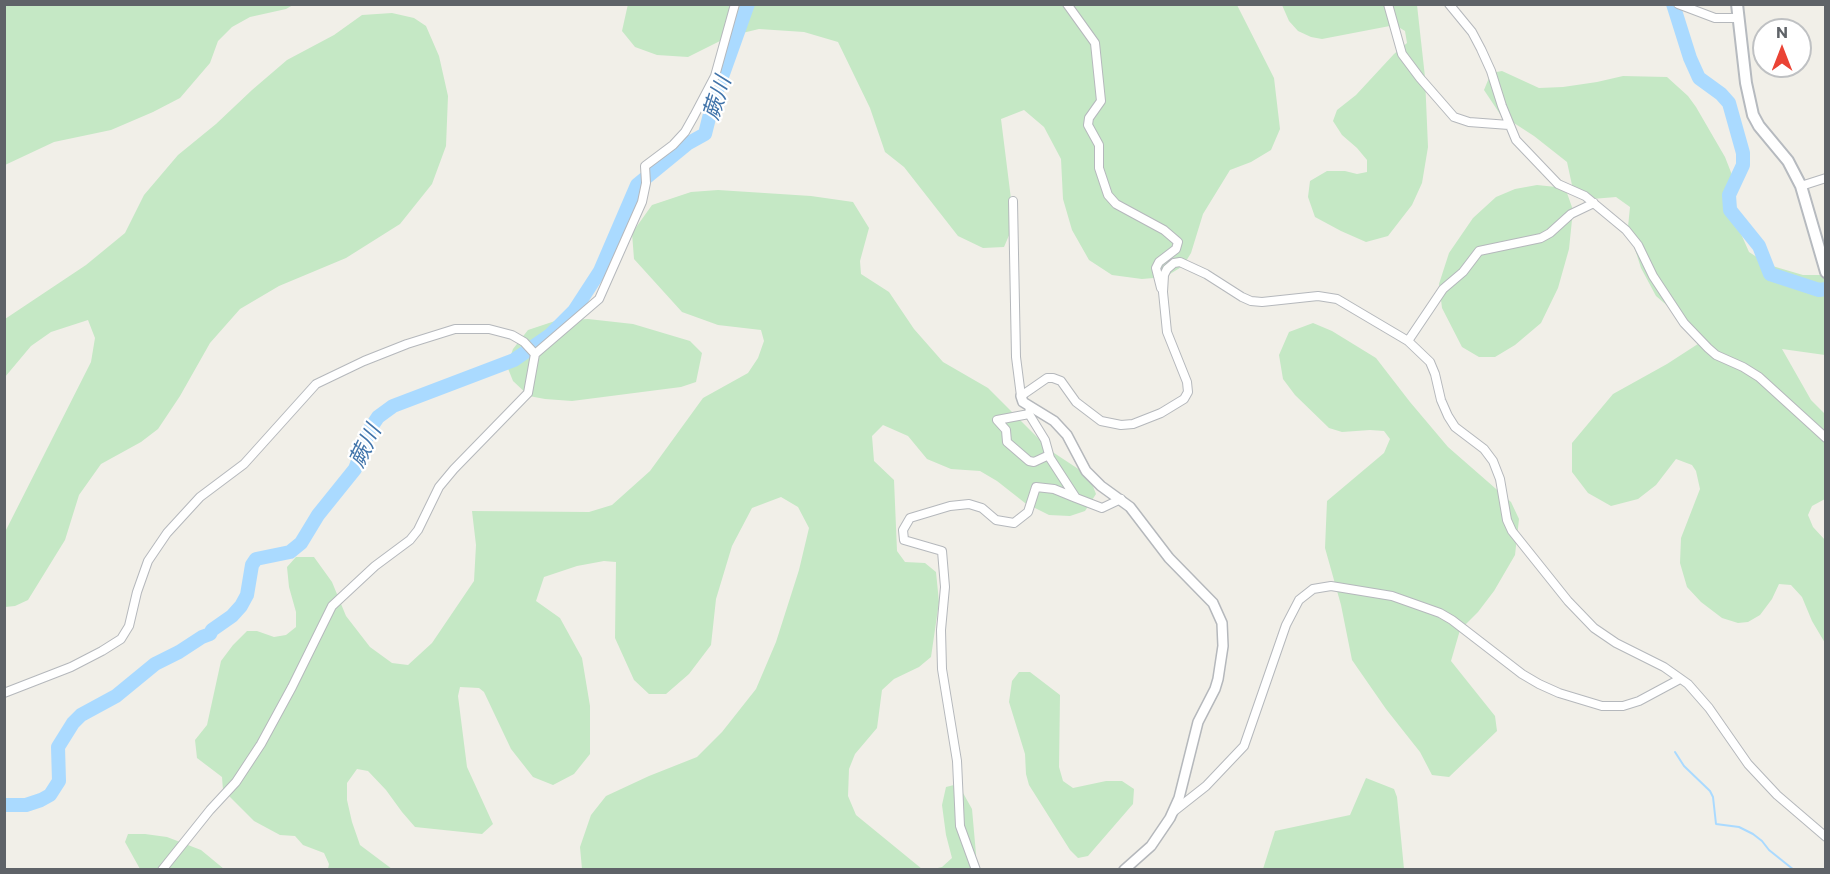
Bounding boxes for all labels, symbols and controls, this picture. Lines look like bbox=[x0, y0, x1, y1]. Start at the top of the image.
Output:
north arrow bbox=[1752, 18, 1812, 78]
text: N bbox=[1776, 22, 1788, 41]
water label: 蕨川 bbox=[698, 73, 736, 123]
water label: 蕨川 bbox=[343, 420, 387, 472]

